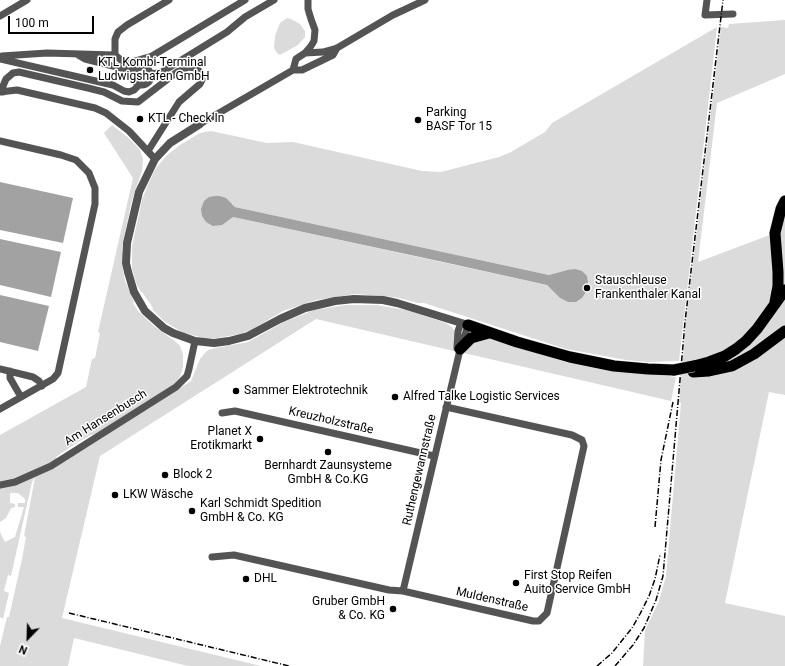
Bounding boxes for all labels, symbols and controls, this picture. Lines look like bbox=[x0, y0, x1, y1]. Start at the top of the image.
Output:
scale bar bbox=[10, 8, 96, 34]
text: 100 m bbox=[15, 16, 49, 30]
place label: KTL Kombi-Terminal Ludwigshafen GmbH bbox=[98, 56, 210, 84]
marker: KTL Kombi-Terminal Ludwigshafen GmbH bbox=[85, 65, 95, 75]
place label: Parking BASF Tor 15 bbox=[426, 106, 492, 134]
place label: KTL - Check In bbox=[148, 112, 224, 126]
marker: KTL - Check In bbox=[135, 114, 145, 124]
marker: Parking BASF Tor 15 bbox=[413, 115, 423, 125]
place label: Stauschleuse Frankenthaler Kanal bbox=[595, 274, 701, 302]
marker: Stauschleuse Frankenthaler Kanal bbox=[582, 283, 592, 293]
place label: Sammer Elektrotechnik bbox=[244, 384, 368, 398]
marker: Sammer Elektrotechnik bbox=[231, 386, 241, 396]
street label: Am Hansenbusch bbox=[62, 387, 150, 449]
place label: Alfred Talke Logistic Services bbox=[403, 390, 560, 404]
marker: Alfred Talke Logistic Services bbox=[390, 392, 400, 402]
street label: Kreuzholzstraße bbox=[287, 404, 375, 438]
street label: Ruthengewannstraße bbox=[400, 413, 440, 527]
place label: Planet X Erotikmarkt bbox=[190, 425, 252, 453]
marker: Planet X Erotikmarkt bbox=[255, 434, 265, 444]
marker: Bernhardt Zaunsysteme GmbH & Co.KG bbox=[323, 447, 333, 457]
place label: Bernhardt Zaunsysteme GmbH & Co.KG bbox=[264, 459, 392, 487]
place label: Block 2 bbox=[173, 468, 212, 482]
marker: Block 2 bbox=[160, 470, 170, 480]
place label: LKW Wäsche bbox=[123, 488, 193, 502]
marker: LKW Wäsche bbox=[110, 490, 120, 500]
place label: Karl Schmidt Spedition GmbH & Co. KG bbox=[200, 497, 321, 525]
marker: Karl Schmidt Spedition GmbH & Co. KG bbox=[187, 506, 197, 516]
place label: First Stop Reifen Auito Service GmbH bbox=[524, 569, 631, 597]
place label: DHL bbox=[254, 572, 277, 586]
marker: DHL bbox=[241, 574, 251, 584]
marker: First Stop Reifen Auito Service GmbH bbox=[511, 578, 521, 588]
street label: Muldenstraße bbox=[454, 585, 530, 615]
place label: Gruber GmbH & Co. KG bbox=[312, 595, 385, 623]
marker: Gruber GmbH & Co. KG bbox=[388, 604, 398, 614]
north arrow bbox=[8, 618, 48, 658]
text: N bbox=[17, 642, 29, 657]

